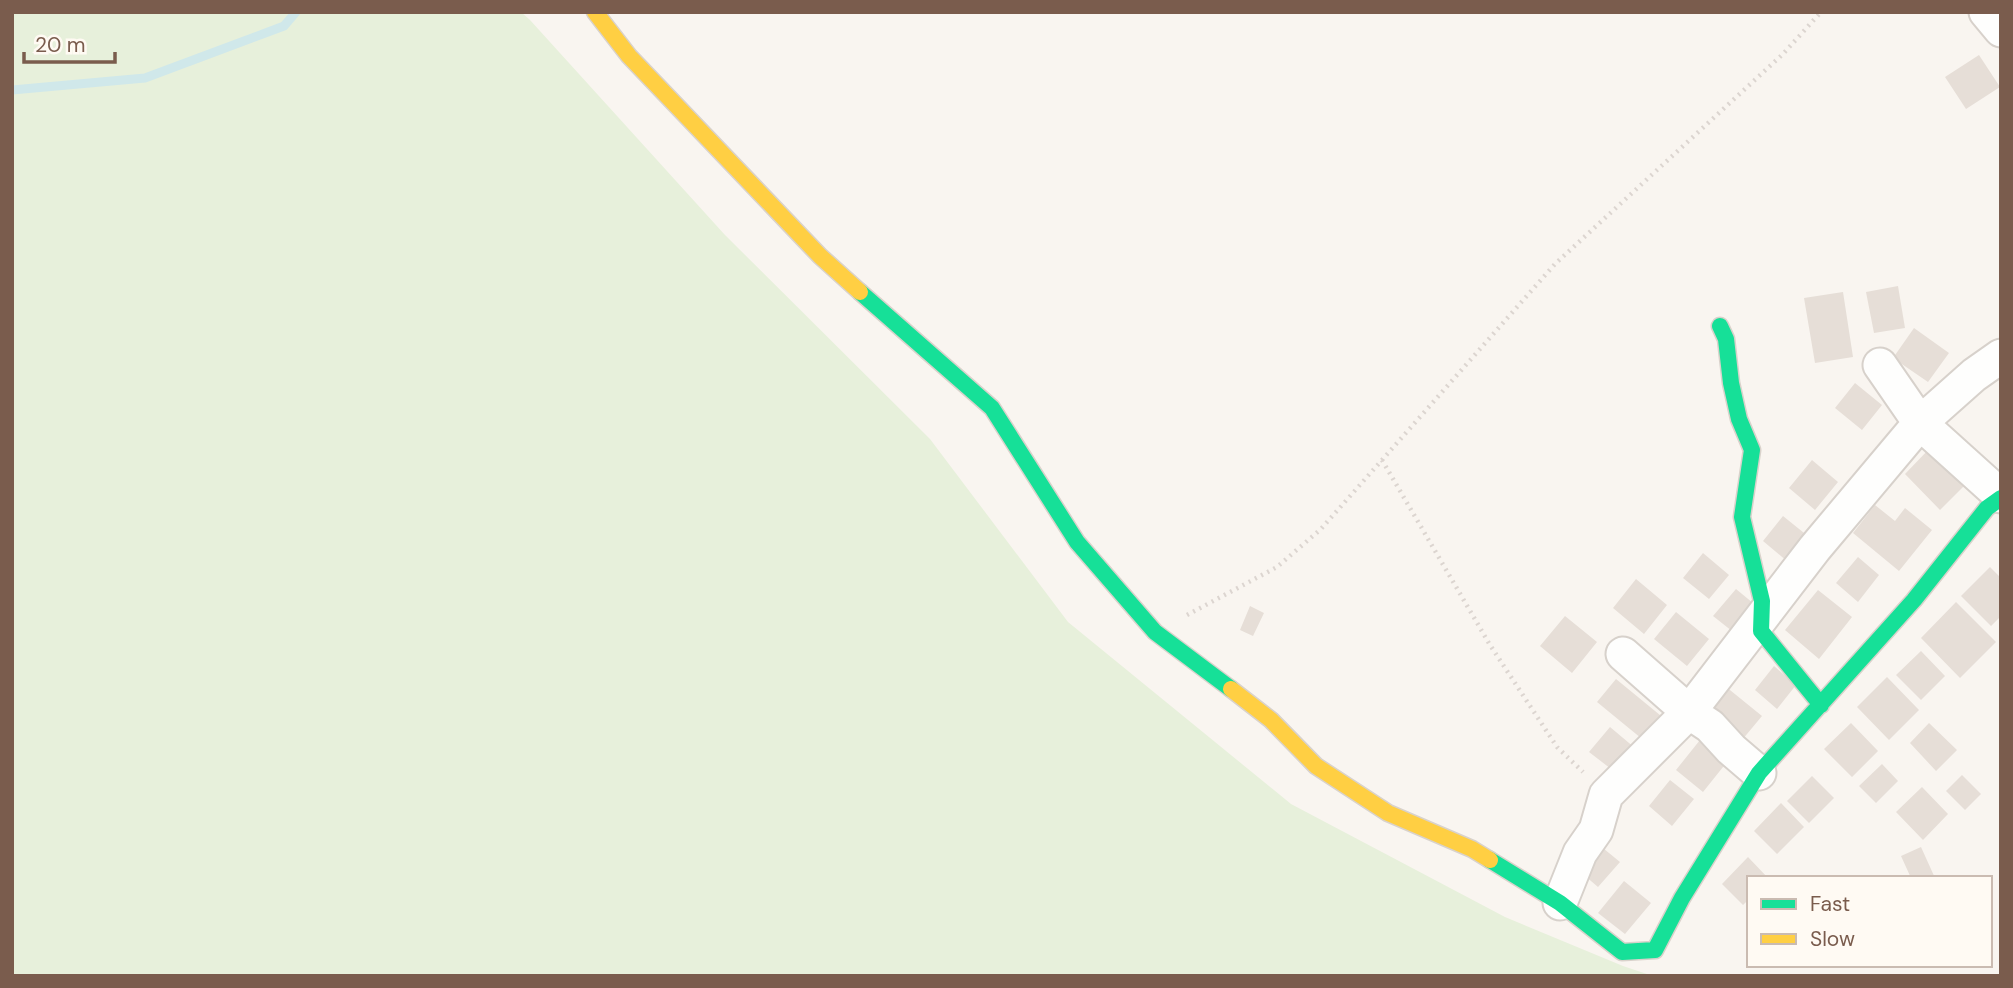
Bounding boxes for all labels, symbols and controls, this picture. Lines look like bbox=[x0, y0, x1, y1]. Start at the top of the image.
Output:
scale bar bbox=[24, 21, 116, 65]
text: 20 m bbox=[35, 31, 86, 59]
legend bbox=[1747, 876, 1992, 967]
text: Fast bbox=[1810, 890, 1850, 918]
text: Slow bbox=[1810, 925, 1855, 953]

